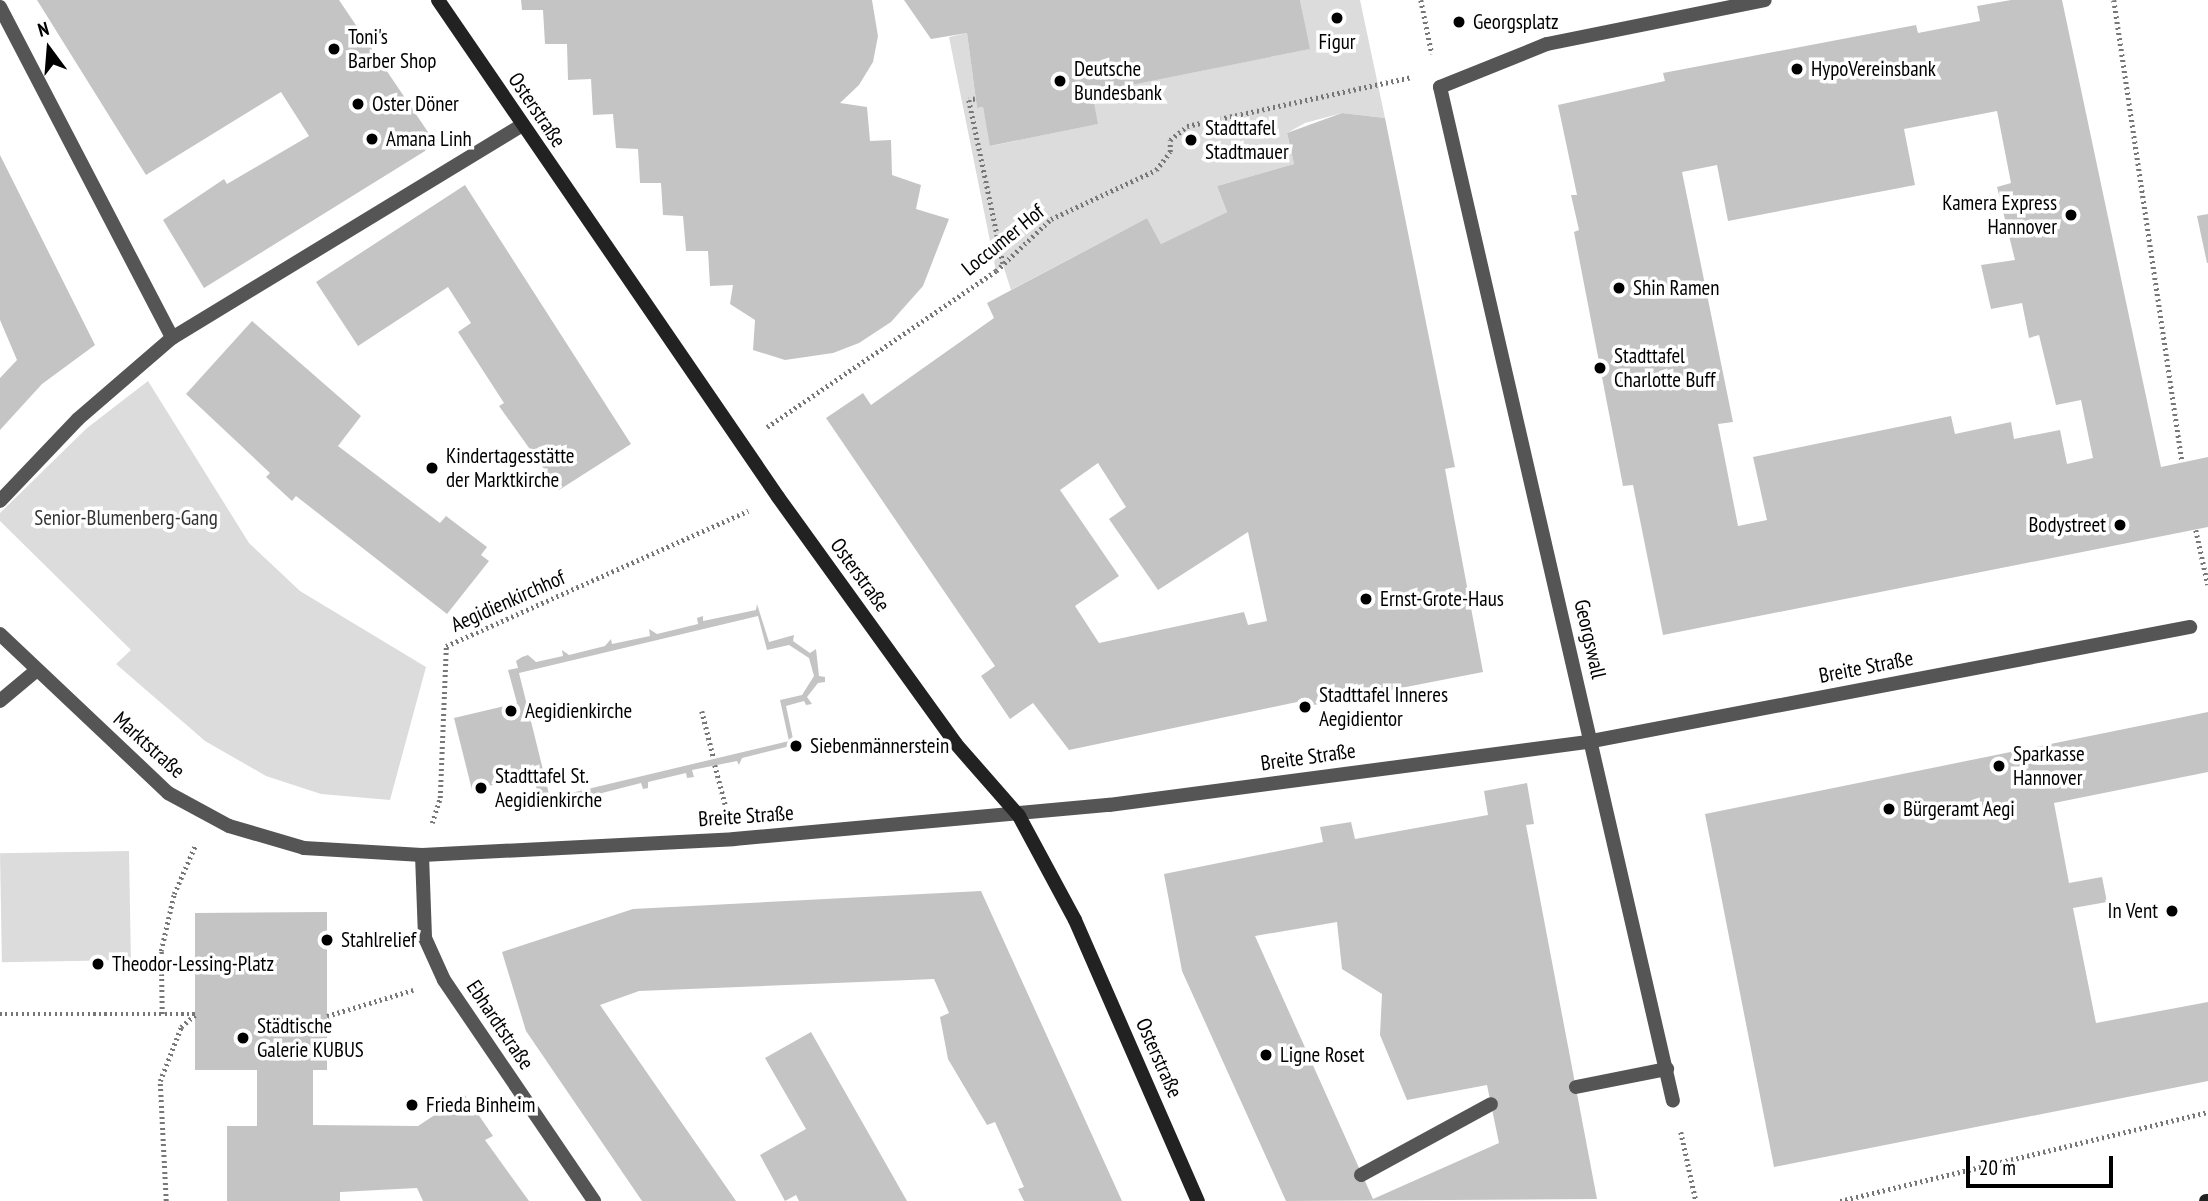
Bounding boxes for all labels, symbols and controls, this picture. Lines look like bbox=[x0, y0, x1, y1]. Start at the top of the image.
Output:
place label: Georgsplatz bbox=[1473, 9, 1559, 35]
marker: Figur bbox=[1329, 10, 1345, 26]
north arrow bbox=[14, 14, 84, 84]
marker: Georgsplatz bbox=[1451, 14, 1467, 30]
text: N bbox=[35, 16, 51, 42]
place label: Toni's Barber Shop bbox=[348, 24, 436, 74]
place label: Figur bbox=[1318, 29, 1356, 55]
marker: Toni's Barber Shop bbox=[326, 41, 342, 57]
place label: Deutsche Bundesbank bbox=[1074, 56, 1162, 106]
place label: HypoVereinsbank bbox=[1811, 56, 1936, 82]
marker: HypoVereinsbank bbox=[1789, 61, 1805, 77]
street label: Osterstraße bbox=[503, 68, 571, 152]
marker: Deutsche Bundesbank bbox=[1052, 73, 1068, 89]
place label: Oster Döner bbox=[372, 91, 459, 117]
marker: Oster Döner bbox=[350, 96, 366, 112]
place label: Stadttafel Stadtmauer bbox=[1205, 115, 1289, 165]
place label: Amana Linh bbox=[386, 126, 472, 152]
marker: Amana Linh bbox=[364, 131, 380, 147]
marker: Stadttafel Stadtmauer bbox=[1183, 132, 1199, 148]
place label: Kamera Express Hannover bbox=[1942, 190, 2057, 240]
street label: Loccumer Hof bbox=[957, 199, 1049, 281]
marker: Kamera Express Hannover bbox=[2063, 207, 2079, 223]
place label: Shin Ramen bbox=[1633, 275, 1719, 301]
marker: Shin Ramen bbox=[1611, 280, 1627, 296]
place label: Stadttafel Charlotte Buff bbox=[1614, 343, 1715, 393]
marker: Stadttafel Charlotte Buff bbox=[1592, 360, 1608, 376]
place label: Kindertagesstätte der Marktkirche bbox=[446, 443, 574, 493]
marker: Kindertagesstätte der Marktkirche bbox=[424, 460, 440, 476]
park label: Senior-Blumenberg-Gang bbox=[34, 505, 218, 531]
place label: Bodystreet bbox=[2028, 512, 2106, 538]
marker: Bodystreet bbox=[2112, 517, 2128, 533]
street label: Osterstraße bbox=[825, 533, 895, 617]
street label: Aegidienkirchhof bbox=[447, 565, 569, 637]
place label: Ernst-Grote-Haus bbox=[1380, 586, 1504, 612]
marker: Ernst-Grote-Haus bbox=[1358, 591, 1374, 607]
street label: Georgswall bbox=[1569, 597, 1611, 681]
street label: Breite Straße bbox=[1817, 646, 1915, 688]
place label: Stadttafel Inneres Aegidientor bbox=[1319, 682, 1448, 732]
place label: Aegidienkirche bbox=[525, 698, 632, 724]
marker: Stadttafel Inneres Aegidientor bbox=[1297, 699, 1313, 715]
marker: Aegidienkirche bbox=[503, 703, 519, 719]
street label: Marktstraße bbox=[108, 706, 190, 784]
place label: Siebenmännerstein bbox=[810, 733, 949, 759]
marker: Siebenmännerstein bbox=[788, 738, 804, 754]
street label: Breite Straße bbox=[1259, 738, 1357, 776]
place label: Sparkasse Hannover bbox=[2013, 741, 2085, 791]
marker: Sparkasse Hannover bbox=[1991, 758, 2007, 774]
place label: Stadttafel St. Aegidienkirche bbox=[495, 763, 602, 813]
marker: Stadttafel St. Aegidienkirche bbox=[473, 780, 489, 796]
place label: Bürgeramt Aegi bbox=[1903, 796, 2015, 822]
street label: Breite Straße bbox=[698, 800, 794, 832]
marker: Bürgeramt Aegi bbox=[1881, 801, 1897, 817]
place label: In Vent bbox=[2107, 898, 2158, 924]
marker: In Vent bbox=[2164, 903, 2180, 919]
place label: Stahlrelief bbox=[341, 927, 416, 953]
marker: Stahlrelief bbox=[319, 932, 335, 948]
place label: Theodor-Lessing-Platz bbox=[112, 951, 274, 977]
marker: Theodor-Lessing-Platz bbox=[90, 956, 106, 972]
street label: Ebhardtstraße bbox=[461, 976, 539, 1074]
place label: Städtische Galerie KUBUS bbox=[257, 1013, 364, 1063]
street label: Osterstraße bbox=[1130, 1014, 1188, 1102]
marker: Städtische Galerie KUBUS bbox=[235, 1030, 251, 1046]
place label: Ligne Roset bbox=[1280, 1042, 1365, 1068]
marker: Ligne Roset bbox=[1258, 1047, 1274, 1063]
place label: Frieda Binheim bbox=[426, 1092, 535, 1118]
marker: Frieda Binheim bbox=[404, 1097, 420, 1113]
scale bar bbox=[1970, 1142, 2117, 1186]
text: 20 m bbox=[1979, 1154, 2016, 1181]

